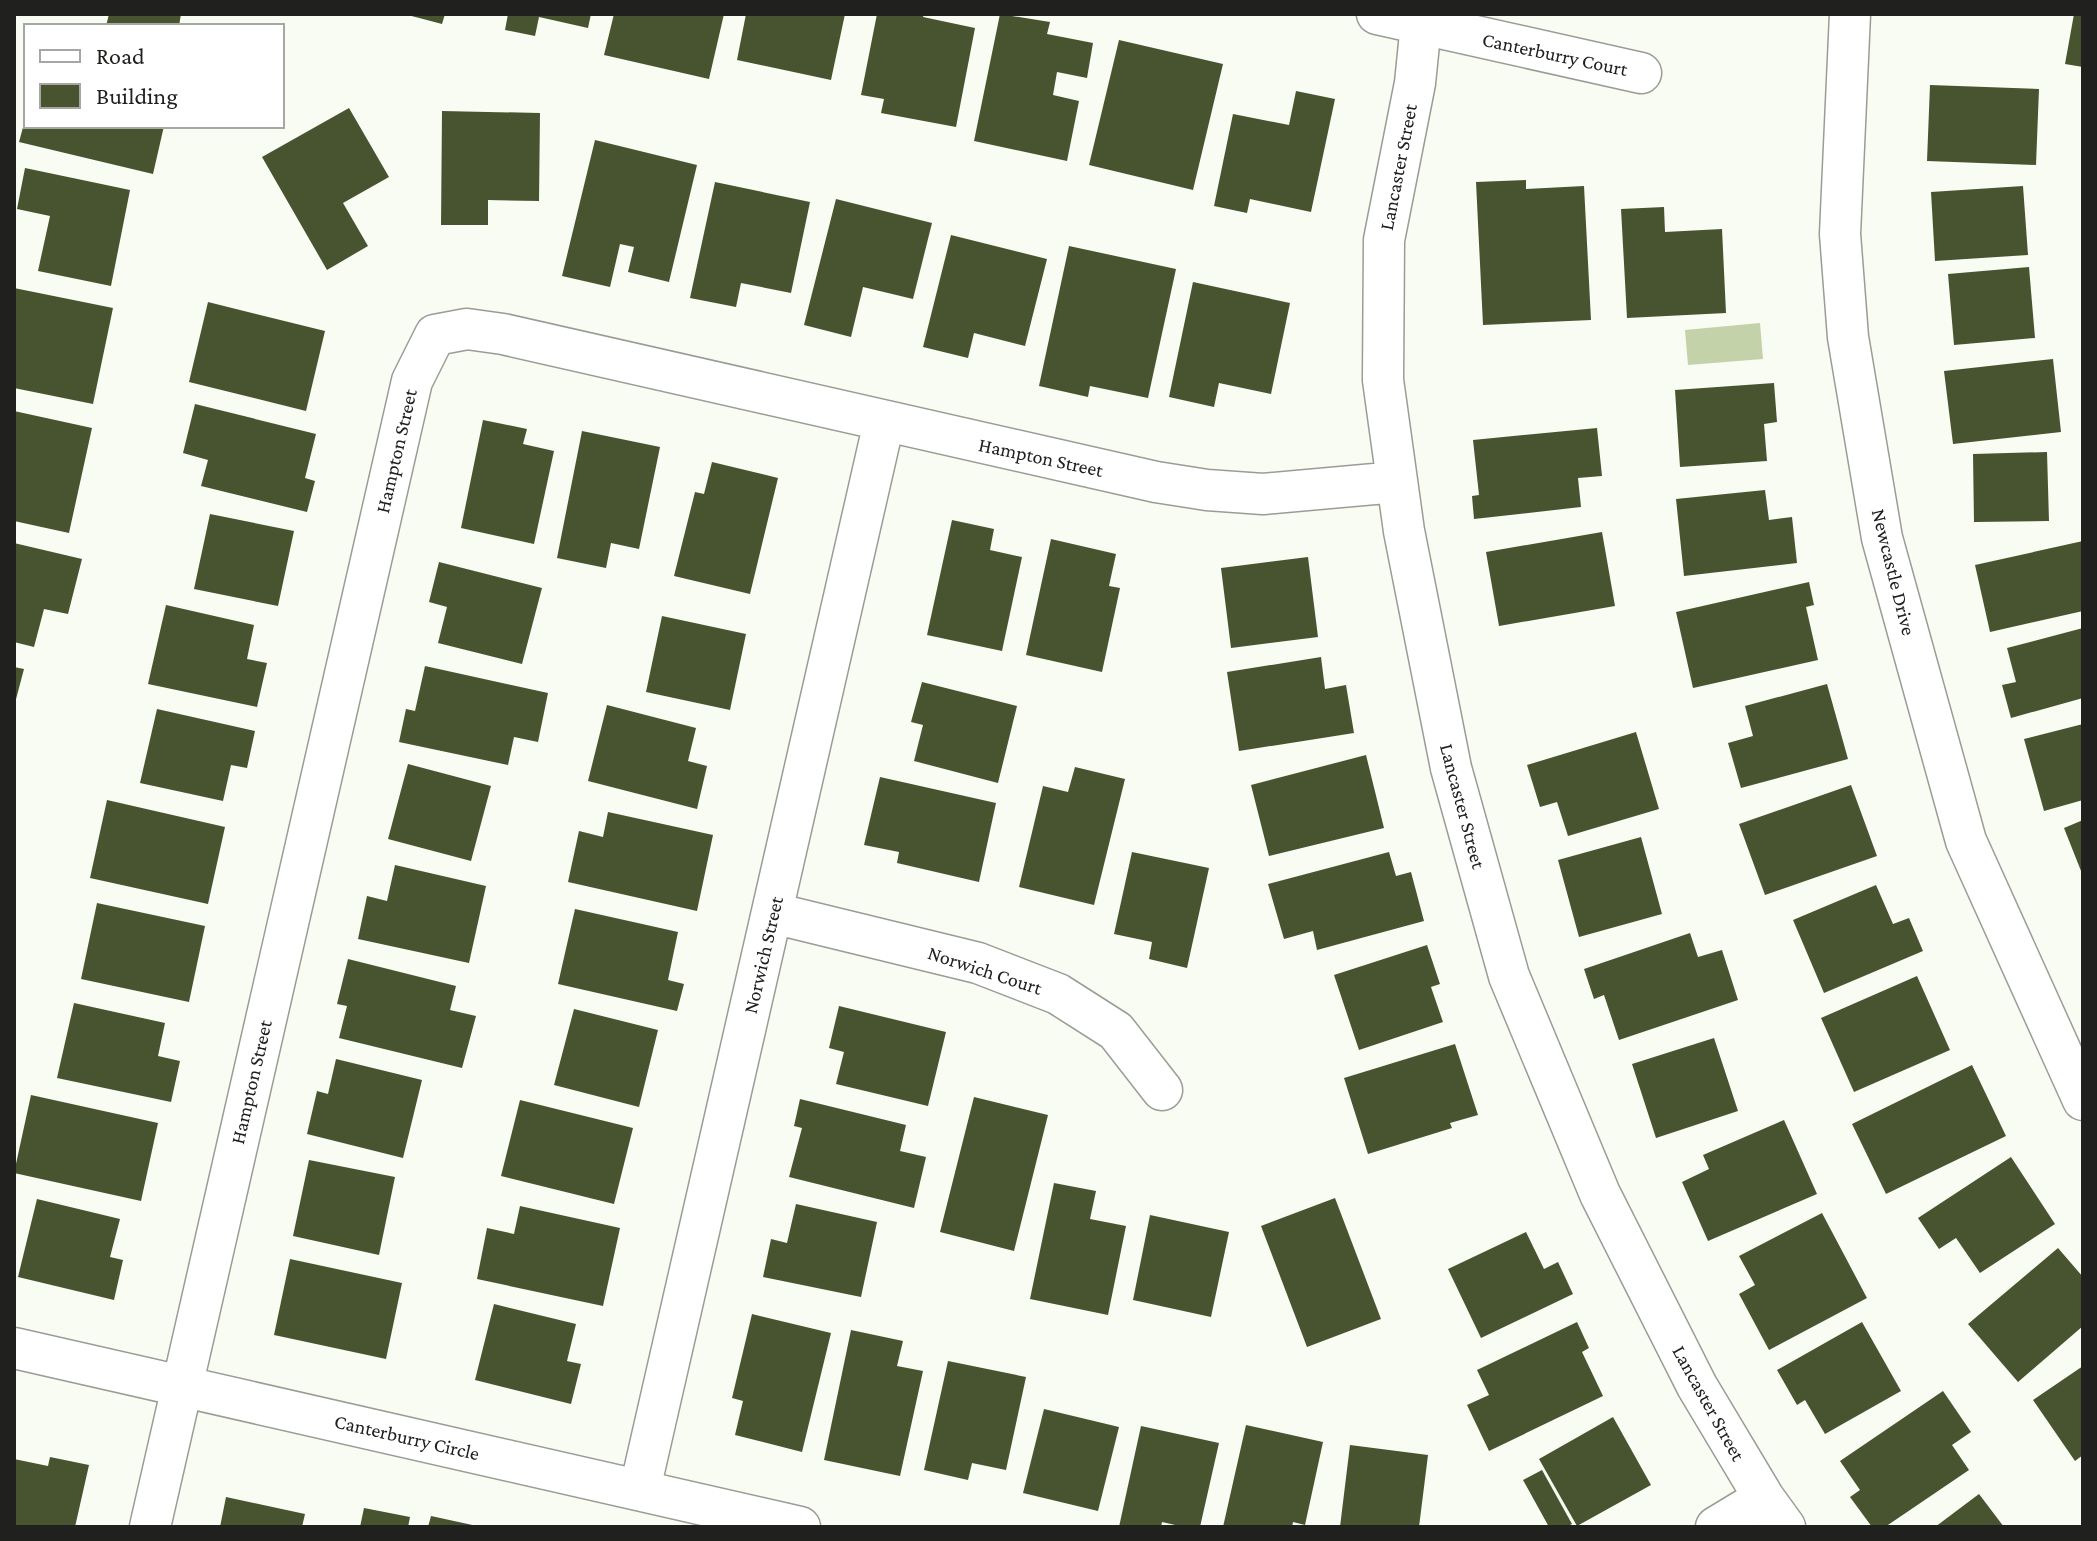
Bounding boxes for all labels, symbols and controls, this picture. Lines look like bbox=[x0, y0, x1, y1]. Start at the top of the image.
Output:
legend bbox=[24, 24, 284, 128]
street label: Canterburry Court bbox=[1480, 28, 1630, 81]
text: Road bbox=[96, 42, 145, 69]
text: Building bbox=[96, 82, 178, 109]
street label: Lancaster Street bbox=[1375, 102, 1421, 232]
street label: Hampton Street bbox=[371, 386, 422, 515]
street label: Hampton Street bbox=[977, 433, 1106, 482]
street label: Newcastle Drive bbox=[1868, 506, 1920, 638]
street label: Lancaster Street bbox=[1436, 741, 1490, 871]
street label: Norwich Street bbox=[739, 894, 787, 1016]
street label: Norwich Court bbox=[925, 941, 1045, 999]
street label: Hampton Street bbox=[226, 1017, 277, 1146]
street label: Lancaster Street bbox=[1668, 1342, 1750, 1465]
street label: Canterburry Circle bbox=[332, 1410, 482, 1465]

